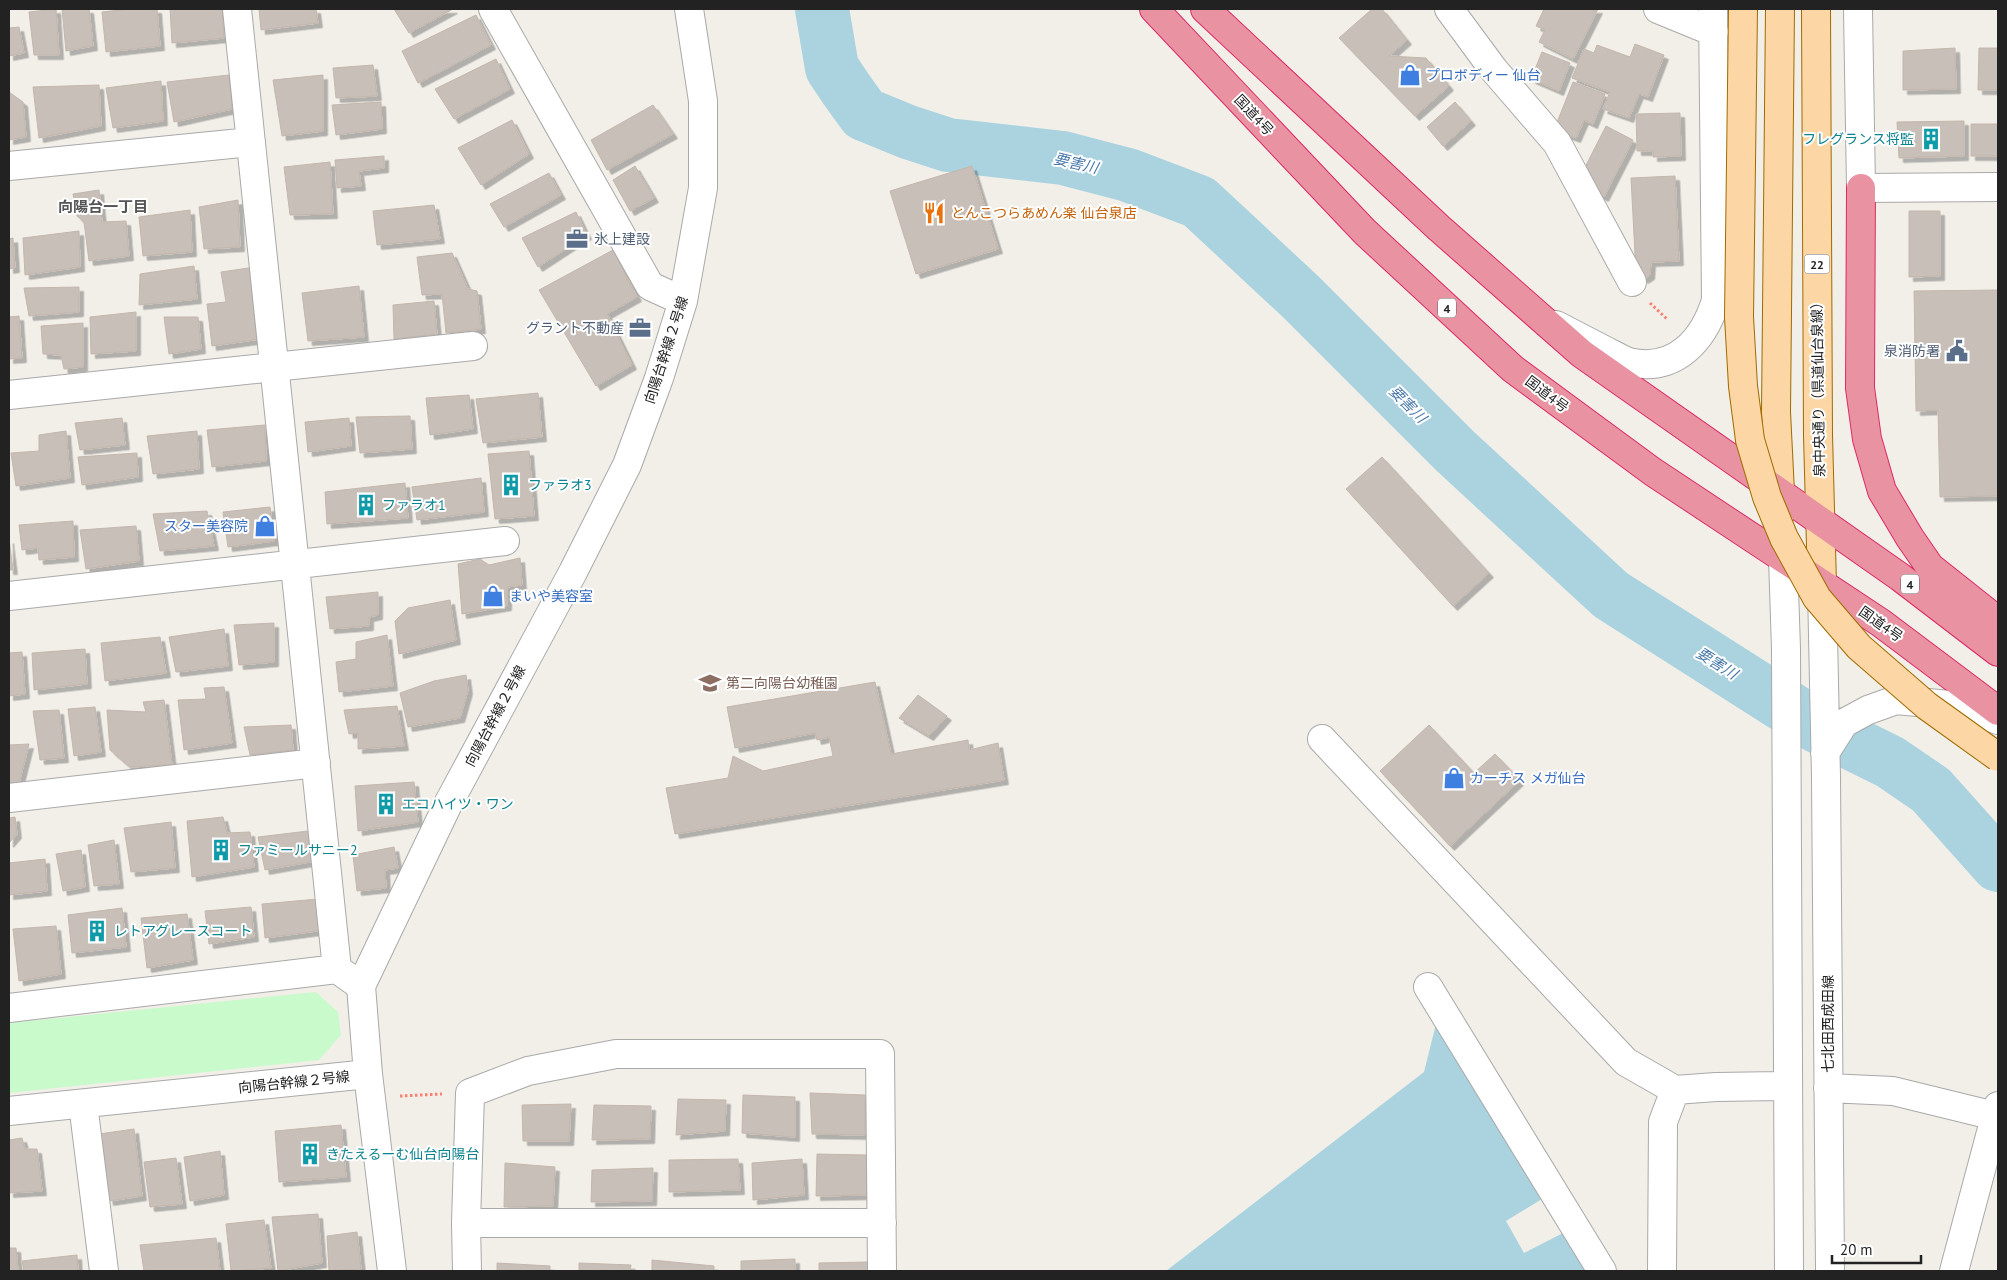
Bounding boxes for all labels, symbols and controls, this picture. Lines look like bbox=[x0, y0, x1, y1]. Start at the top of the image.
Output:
shop icon: プロボディー 仙台 bbox=[1397, 62, 1423, 88]
place label: プロボディー 仙台 bbox=[1426, 66, 1541, 84]
street label: 国道4号 bbox=[1230, 91, 1278, 139]
building icon: フレグランス将監 bbox=[1918, 126, 1944, 152]
place label: フレグランス将監 bbox=[1802, 130, 1914, 148]
water label: 要害川 bbox=[1052, 149, 1102, 178]
district label: 向陽台一丁目 bbox=[58, 197, 148, 216]
restaurant icon: とんこつらあめん楽 仙台泉店 bbox=[921, 200, 947, 226]
place label: とんこつらあめん楽 仙台泉店 bbox=[951, 204, 1137, 222]
office icon: 氷上建設 bbox=[564, 226, 590, 252]
place label: 氷上建設 bbox=[594, 230, 650, 248]
road number: 22 bbox=[1804, 254, 1830, 274]
street label: 向陽台幹線２号線 bbox=[640, 294, 692, 406]
street label: 泉中央通り（県道仙台泉線） bbox=[1807, 295, 1829, 477]
road number: 4 bbox=[1438, 298, 1456, 318]
office icon: グラント不動産 bbox=[627, 315, 653, 341]
place label: グラント不動産 bbox=[526, 319, 624, 337]
public building icon: 泉消防署 bbox=[1944, 338, 1970, 364]
place label: 泉消防署 bbox=[1884, 342, 1940, 360]
street label: 国道4号 bbox=[1522, 372, 1572, 416]
water label: 要害川 bbox=[1385, 381, 1432, 428]
building icon: ファラオ3 bbox=[498, 472, 524, 498]
place label: ファラオ3 bbox=[528, 476, 592, 494]
building icon: ファラオ1 bbox=[353, 492, 379, 518]
place label: ファラオ1 bbox=[382, 496, 446, 514]
shop icon: スター美容院 bbox=[252, 513, 278, 539]
place label: スター美容院 bbox=[164, 517, 248, 535]
road number: 4 bbox=[1901, 574, 1919, 594]
shop icon: まいや美容室 bbox=[480, 583, 506, 609]
place label: まいや美容室 bbox=[509, 587, 593, 605]
street label: 国道4号 bbox=[1856, 602, 1906, 646]
water label: 要害川 bbox=[1693, 643, 1743, 684]
street label: 向陽台幹線２号線 bbox=[461, 662, 529, 770]
school or university icon: 第二向陽台幼稚園 bbox=[697, 670, 723, 696]
place label: 第二向陽台幼稚園 bbox=[726, 674, 838, 692]
shop icon: カーチス メガ仙台 bbox=[1441, 765, 1467, 791]
place label: カーチス メガ仙台 bbox=[1470, 769, 1586, 787]
building icon: エコハイツ・ワン bbox=[373, 791, 399, 817]
place label: エコハイツ・ワン bbox=[402, 795, 514, 813]
building icon: ファミールサニー2 bbox=[208, 837, 234, 863]
place label: ファミールサニー2 bbox=[238, 841, 358, 859]
building icon: レトアグレースコート bbox=[84, 918, 110, 944]
place label: レトアグレースコート bbox=[114, 922, 253, 940]
street label: 七北田西成田線 bbox=[1819, 975, 1837, 1073]
street label: 向陽台幹線２号線 bbox=[237, 1067, 351, 1097]
building icon: きたえるーむ仙台向陽台 bbox=[297, 1141, 323, 1167]
place label: きたえるーむ仙台向陽台 bbox=[326, 1145, 480, 1163]
scale bar bbox=[1832, 1232, 1921, 1264]
text: 20 m bbox=[1840, 1240, 1873, 1259]

